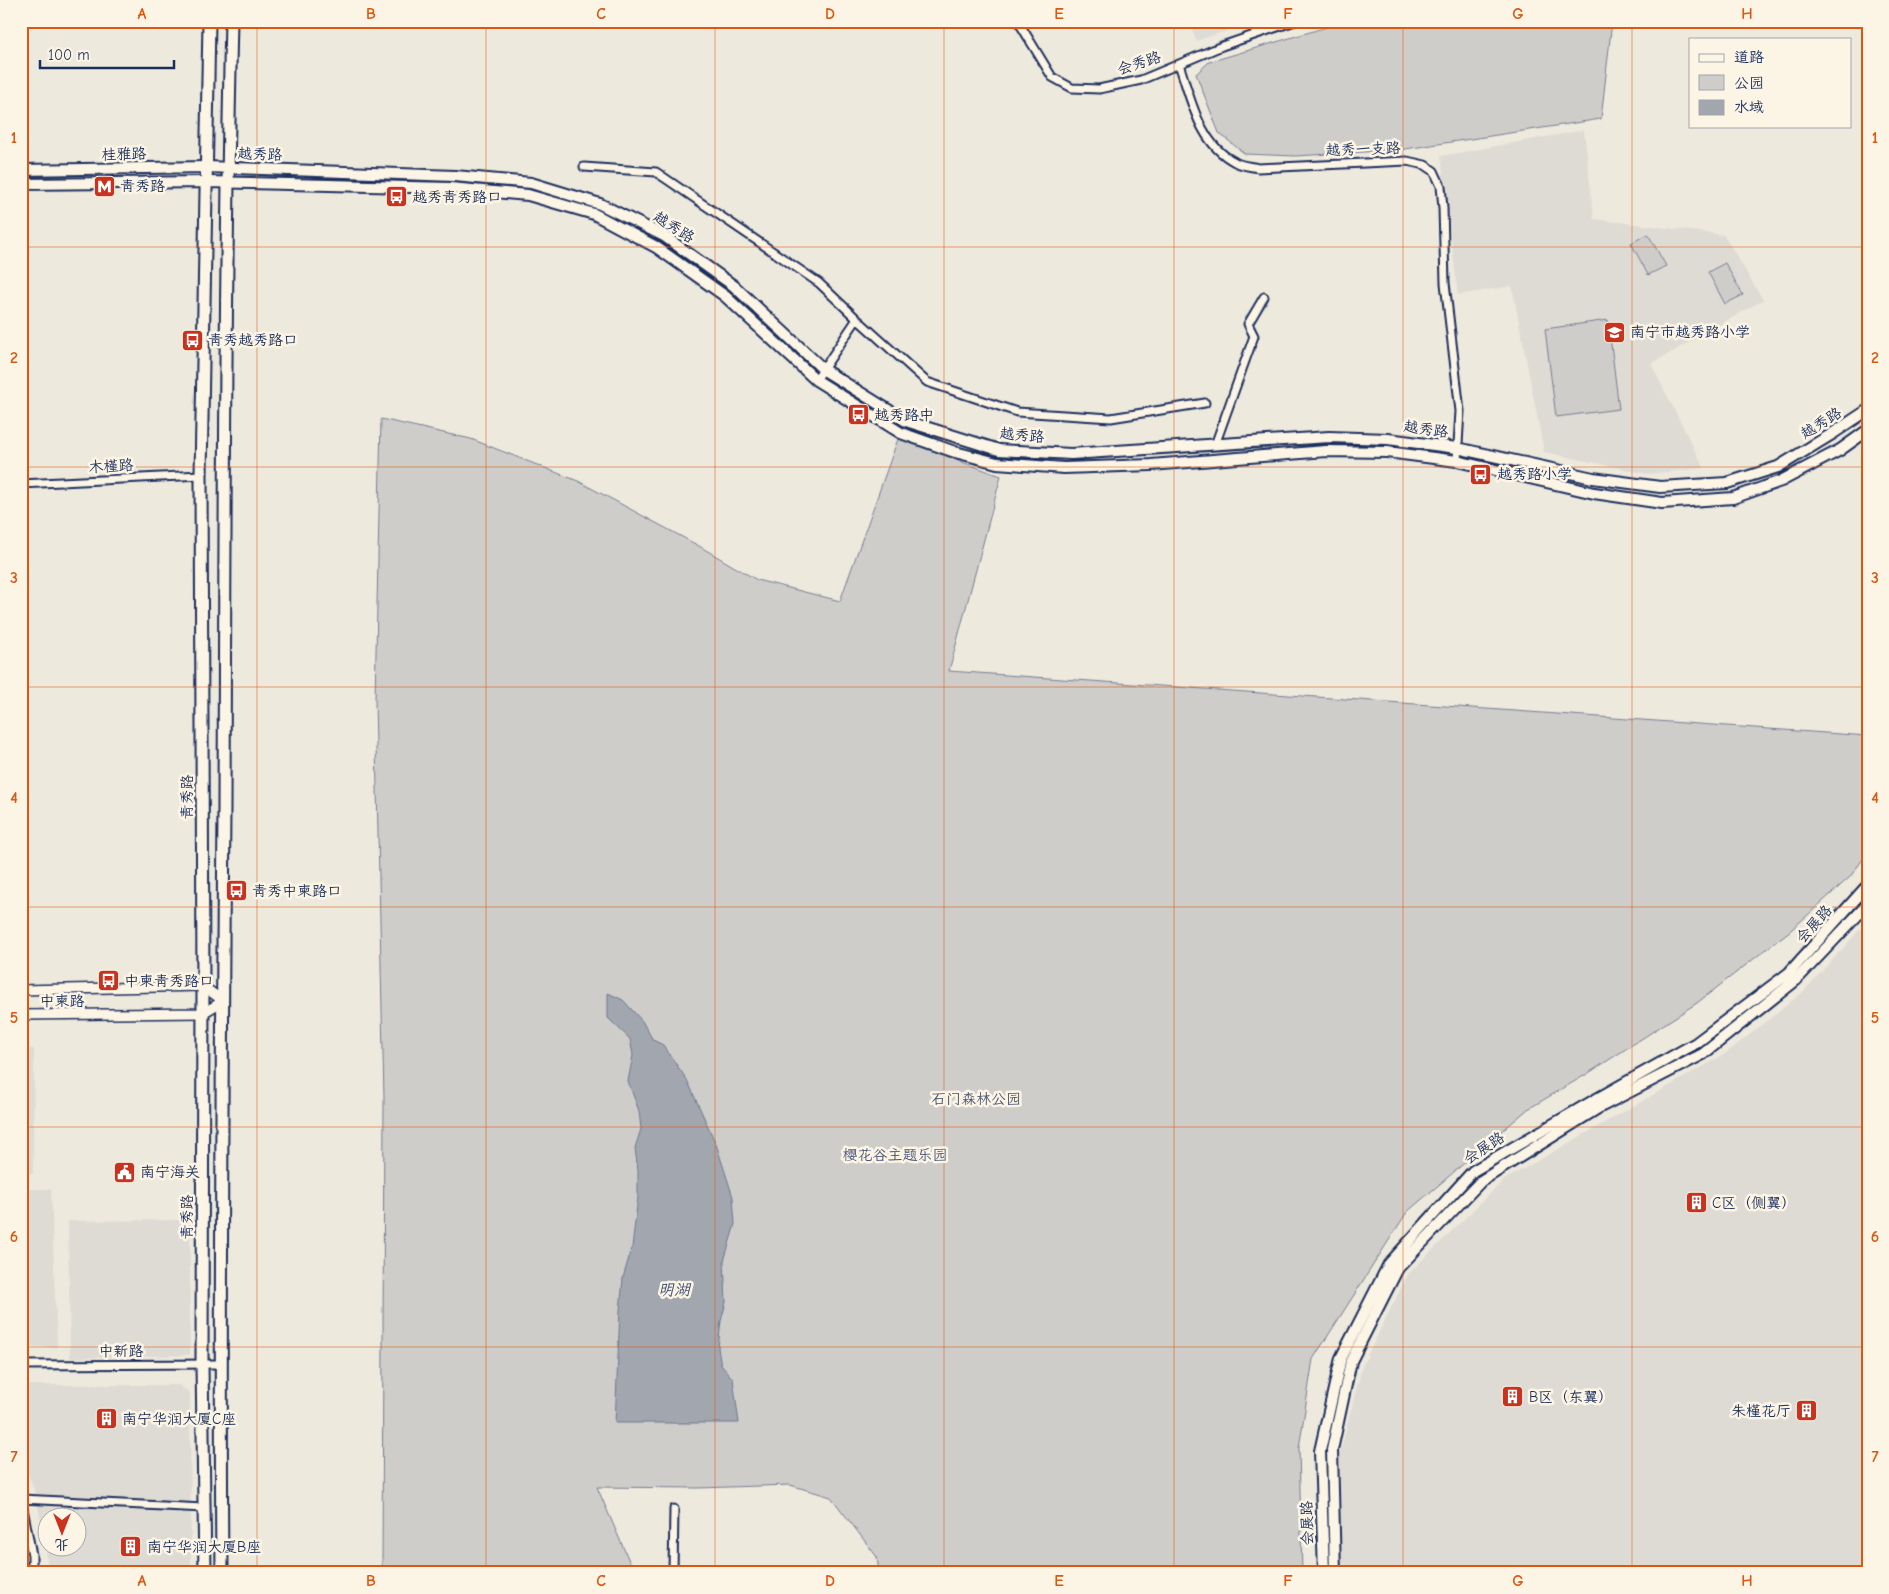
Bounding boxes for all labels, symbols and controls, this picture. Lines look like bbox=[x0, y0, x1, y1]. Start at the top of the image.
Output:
text: A bbox=[138, 5, 147, 23]
text: B bbox=[366, 5, 376, 23]
text: C bbox=[596, 5, 606, 23]
text: D bbox=[825, 5, 835, 23]
text: E bbox=[1054, 5, 1064, 23]
text: F bbox=[1283, 5, 1293, 23]
text: G bbox=[1512, 5, 1524, 23]
text: H bbox=[1741, 5, 1753, 23]
scale bar bbox=[40, 38, 174, 70]
legend bbox=[1689, 38, 1852, 128]
text: 100 m bbox=[48, 46, 90, 64]
street label: 会秀路 bbox=[1115, 47, 1163, 79]
text: 道路 bbox=[1734, 48, 1764, 66]
text: 公园 bbox=[1734, 74, 1764, 92]
text: 水域 bbox=[1734, 98, 1764, 116]
text: 1 bbox=[11, 129, 17, 147]
text: 1 bbox=[1872, 129, 1878, 147]
street label: 越秀一支路 bbox=[1325, 139, 1401, 159]
street label: 越秀路 bbox=[237, 144, 283, 164]
street label: 桂雅路 bbox=[101, 145, 147, 163]
metro station icon: 青秀路 bbox=[92, 174, 116, 198]
place label: 青秀路 bbox=[120, 177, 165, 195]
bus stop icon: 越秀青秀路口 bbox=[384, 185, 408, 209]
place label: 越秀青秀路口 bbox=[412, 188, 502, 206]
street label: 越秀路 bbox=[650, 207, 698, 247]
school or university icon: 南宁市越秀路小学 bbox=[1602, 320, 1626, 344]
place label: 南宁市越秀路小学 bbox=[1630, 323, 1750, 341]
bus stop icon: 青秀越秀路口 bbox=[180, 328, 204, 352]
place label: 青秀越秀路口 bbox=[208, 331, 298, 349]
text: 2 bbox=[10, 349, 18, 367]
text: 2 bbox=[1871, 349, 1879, 367]
bus stop icon: 越秀路中 bbox=[846, 403, 870, 427]
street label: 越秀路 bbox=[1797, 403, 1845, 443]
place label: 越秀路中 bbox=[874, 406, 934, 424]
street label: 越秀路 bbox=[1402, 417, 1450, 441]
street label: 越秀路 bbox=[999, 424, 1045, 446]
street label: 木槿路 bbox=[88, 456, 134, 476]
bus stop icon: 越秀路小学 bbox=[1469, 462, 1493, 486]
place label: 越秀路小学 bbox=[1497, 465, 1572, 483]
text: 3 bbox=[10, 569, 18, 587]
text: 3 bbox=[1871, 569, 1879, 587]
street label: 青秀路 bbox=[178, 774, 196, 820]
text: 4 bbox=[10, 789, 18, 807]
text: 4 bbox=[1871, 789, 1879, 807]
bus stop icon: 青秀中柬路口 bbox=[224, 879, 248, 903]
place label: 青秀中柬路口 bbox=[252, 882, 342, 900]
street label: 会展路 bbox=[1792, 901, 1836, 947]
bus stop icon: 中柬青秀路口 bbox=[96, 969, 120, 993]
place label: 中柬青秀路口 bbox=[124, 972, 214, 990]
street label: 中柬路 bbox=[39, 992, 85, 1010]
text: 5 bbox=[10, 1009, 18, 1027]
text: 5 bbox=[1871, 1009, 1879, 1027]
park label: 石门森林公园 bbox=[931, 1090, 1021, 1108]
street label: 会展路 bbox=[1460, 1128, 1508, 1168]
park label: 樱花谷主题乐园 bbox=[842, 1146, 948, 1164]
public building icon: 南宁海关 bbox=[112, 1160, 136, 1184]
place label: 南宁海关 bbox=[140, 1163, 200, 1181]
building icon: C区（侧翼） bbox=[1684, 1191, 1708, 1215]
street label: 青秀路 bbox=[178, 1194, 196, 1240]
place label: C区（侧翼） bbox=[1712, 1194, 1796, 1212]
text: 6 bbox=[10, 1228, 18, 1246]
text: 6 bbox=[1871, 1228, 1879, 1246]
water label: 明湖 bbox=[658, 1281, 692, 1299]
street label: 中新路 bbox=[98, 1342, 144, 1360]
building icon: B区（东翼） bbox=[1501, 1385, 1525, 1409]
place label: B区（东翼） bbox=[1529, 1388, 1613, 1406]
building icon: 朱槿花厅 bbox=[1795, 1399, 1819, 1423]
place label: 朱槿花厅 bbox=[1731, 1402, 1791, 1420]
building icon: 南宁华润大厦C座 bbox=[94, 1407, 118, 1431]
place label: 南宁华润大厦C座 bbox=[122, 1410, 236, 1428]
text: 7 bbox=[10, 1448, 18, 1466]
text: 7 bbox=[1871, 1448, 1879, 1466]
street label: 会展路 bbox=[1298, 1500, 1316, 1546]
north arrow bbox=[38, 1506, 88, 1556]
building icon: 南宁华润大厦B座 bbox=[119, 1535, 143, 1559]
text: 北 bbox=[55, 1536, 69, 1553]
place label: 南宁华润大厦B座 bbox=[147, 1538, 261, 1556]
text: A bbox=[138, 1572, 147, 1590]
text: B bbox=[366, 1572, 376, 1590]
text: C bbox=[596, 1572, 606, 1590]
text: D bbox=[825, 1572, 835, 1590]
text: E bbox=[1054, 1572, 1064, 1590]
text: F bbox=[1283, 1572, 1293, 1590]
text: G bbox=[1512, 1572, 1524, 1590]
text: H bbox=[1741, 1572, 1753, 1590]

